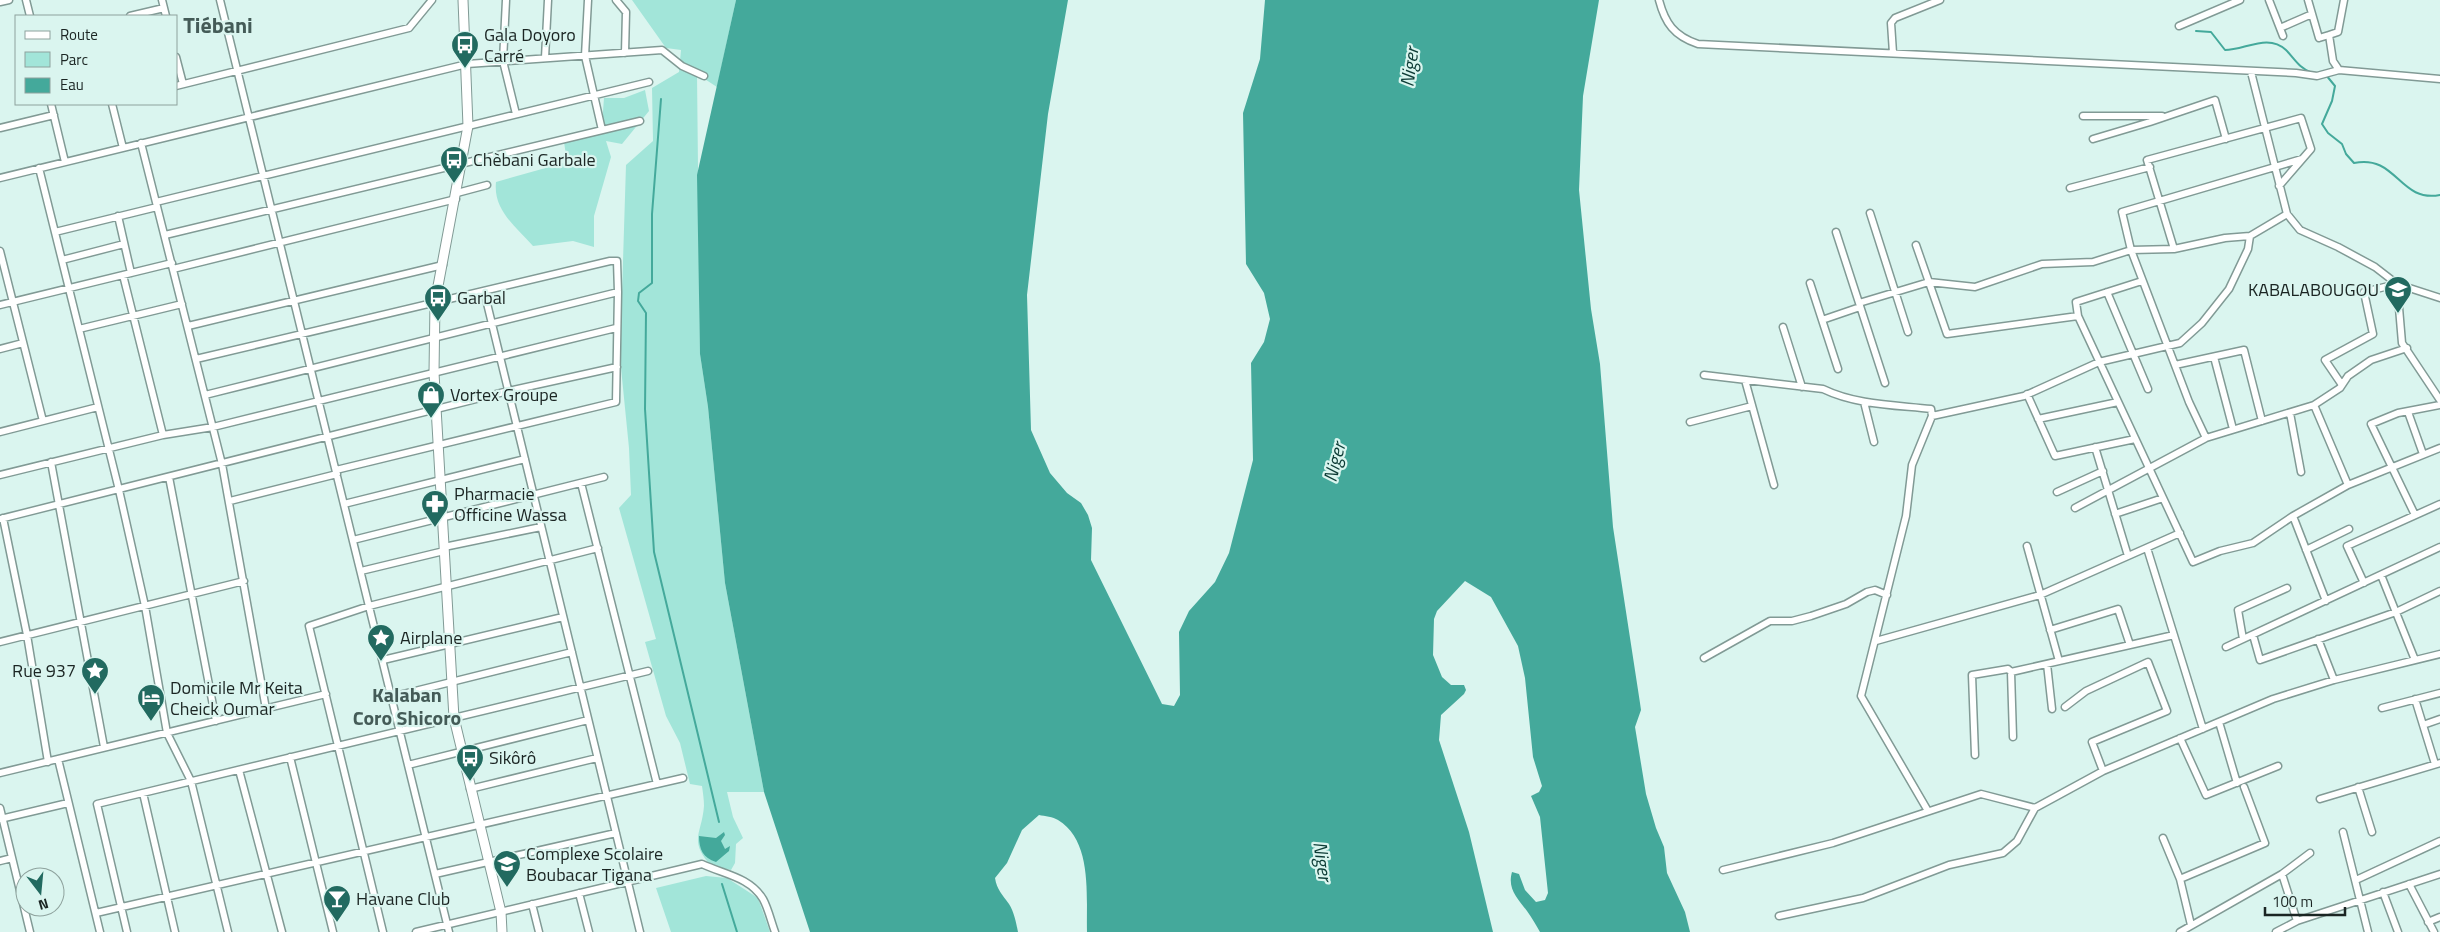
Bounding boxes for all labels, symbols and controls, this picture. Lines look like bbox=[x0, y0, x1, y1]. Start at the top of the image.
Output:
district label: Tiébani bbox=[183, 8, 253, 42]
legend bbox=[15, 15, 178, 105]
place label: Gala Doyoro Carré bbox=[484, 21, 576, 69]
text: Route bbox=[60, 23, 98, 46]
bus stop icon: Gala Doyoro Carré bbox=[450, 30, 480, 69]
water label: Niger bbox=[1391, 43, 1426, 89]
text: Parc bbox=[60, 48, 88, 71]
text: Eau bbox=[60, 73, 84, 96]
bus stop icon: Chèbani Garbale bbox=[439, 145, 469, 184]
place label: Chèbani Garbale bbox=[473, 146, 596, 173]
school or university icon: KABALABOUGOU bbox=[2383, 275, 2413, 314]
place label: KABALABOUGOU bbox=[2248, 276, 2379, 303]
bus stop icon: Garbal bbox=[423, 283, 453, 322]
place label: Garbal bbox=[457, 284, 506, 311]
shop icon: Vortex Groupe bbox=[416, 380, 446, 419]
place label: Vortex Groupe bbox=[450, 381, 558, 408]
water label: Niger bbox=[1315, 437, 1353, 485]
place label: Pharmacie Officine Wassa bbox=[454, 480, 567, 528]
pharmacy icon: Pharmacie Officine Wassa bbox=[420, 489, 450, 528]
place icon: Airplane bbox=[366, 623, 396, 662]
place label: Airplane bbox=[400, 624, 462, 651]
place icon: Rue 937 bbox=[80, 656, 110, 695]
place label: Rue 937 bbox=[12, 657, 76, 684]
place label: Domicile Mr Keita Cheick Oumar bbox=[170, 674, 303, 722]
district label: Kalaban Coro Shicoro bbox=[353, 679, 461, 733]
hotel icon: Domicile Mr Keita Cheick Oumar bbox=[136, 683, 166, 722]
bus stop icon: Sikôrô bbox=[455, 743, 485, 782]
place label: Sikôrô bbox=[489, 744, 536, 771]
water label: Niger bbox=[1306, 839, 1341, 885]
place label: Complexe Scolaire Boubacar Tigana bbox=[526, 840, 663, 888]
school or university icon: Complexe Scolaire Boubacar Tigana bbox=[492, 849, 522, 888]
north arrow bbox=[15, 867, 65, 917]
bar icon: Havane Club bbox=[322, 884, 352, 923]
scale bar bbox=[2265, 884, 2345, 916]
place label: Havane Club bbox=[356, 885, 450, 912]
text: 100 m bbox=[2272, 890, 2313, 913]
text: N bbox=[36, 894, 51, 916]

